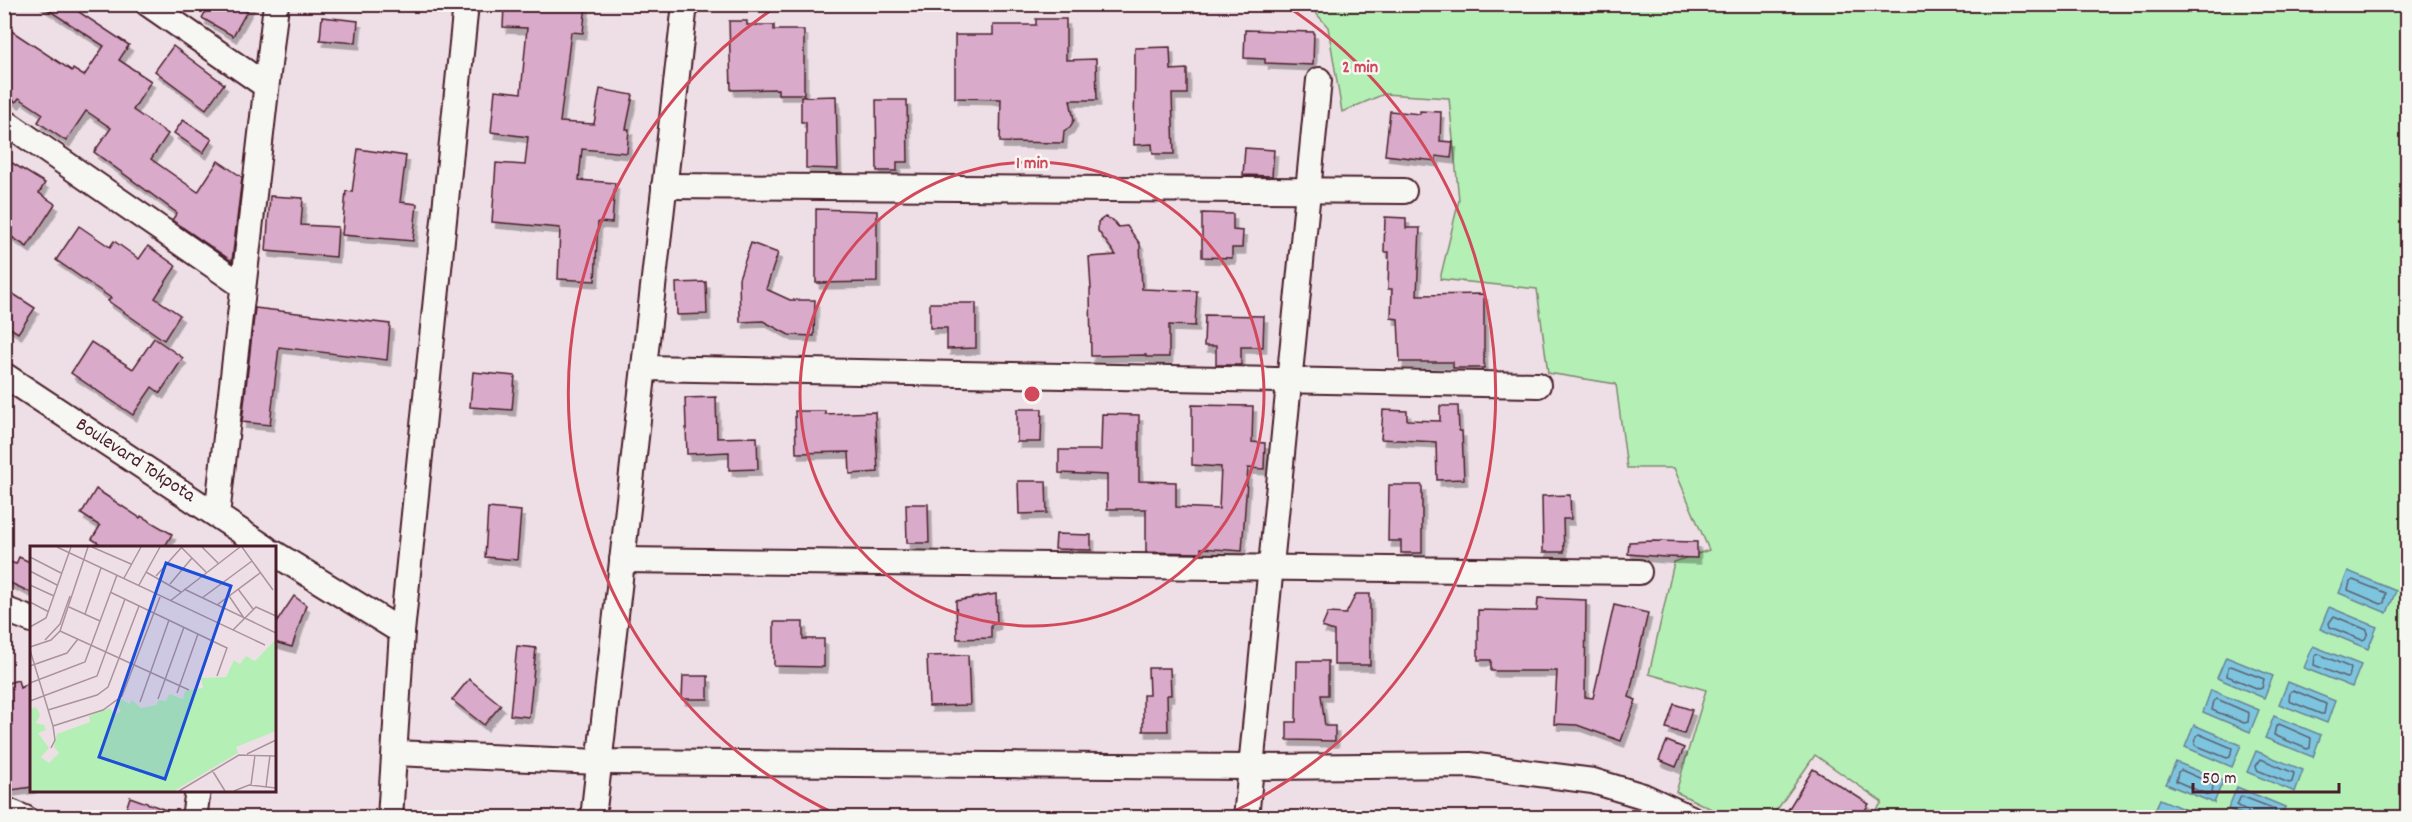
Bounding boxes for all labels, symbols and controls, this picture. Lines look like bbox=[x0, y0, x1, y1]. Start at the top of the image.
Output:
text: 2 min bbox=[1342, 56, 1378, 81]
text: 1 min bbox=[1016, 152, 1048, 177]
centre of rings bbox=[1022, 384, 1042, 404]
street label: Boulevard Tokpota bbox=[70, 412, 201, 511]
inset map bbox=[30, 546, 276, 792]
scale bar bbox=[2193, 756, 2338, 794]
text: 50 m bbox=[2202, 767, 2237, 792]

